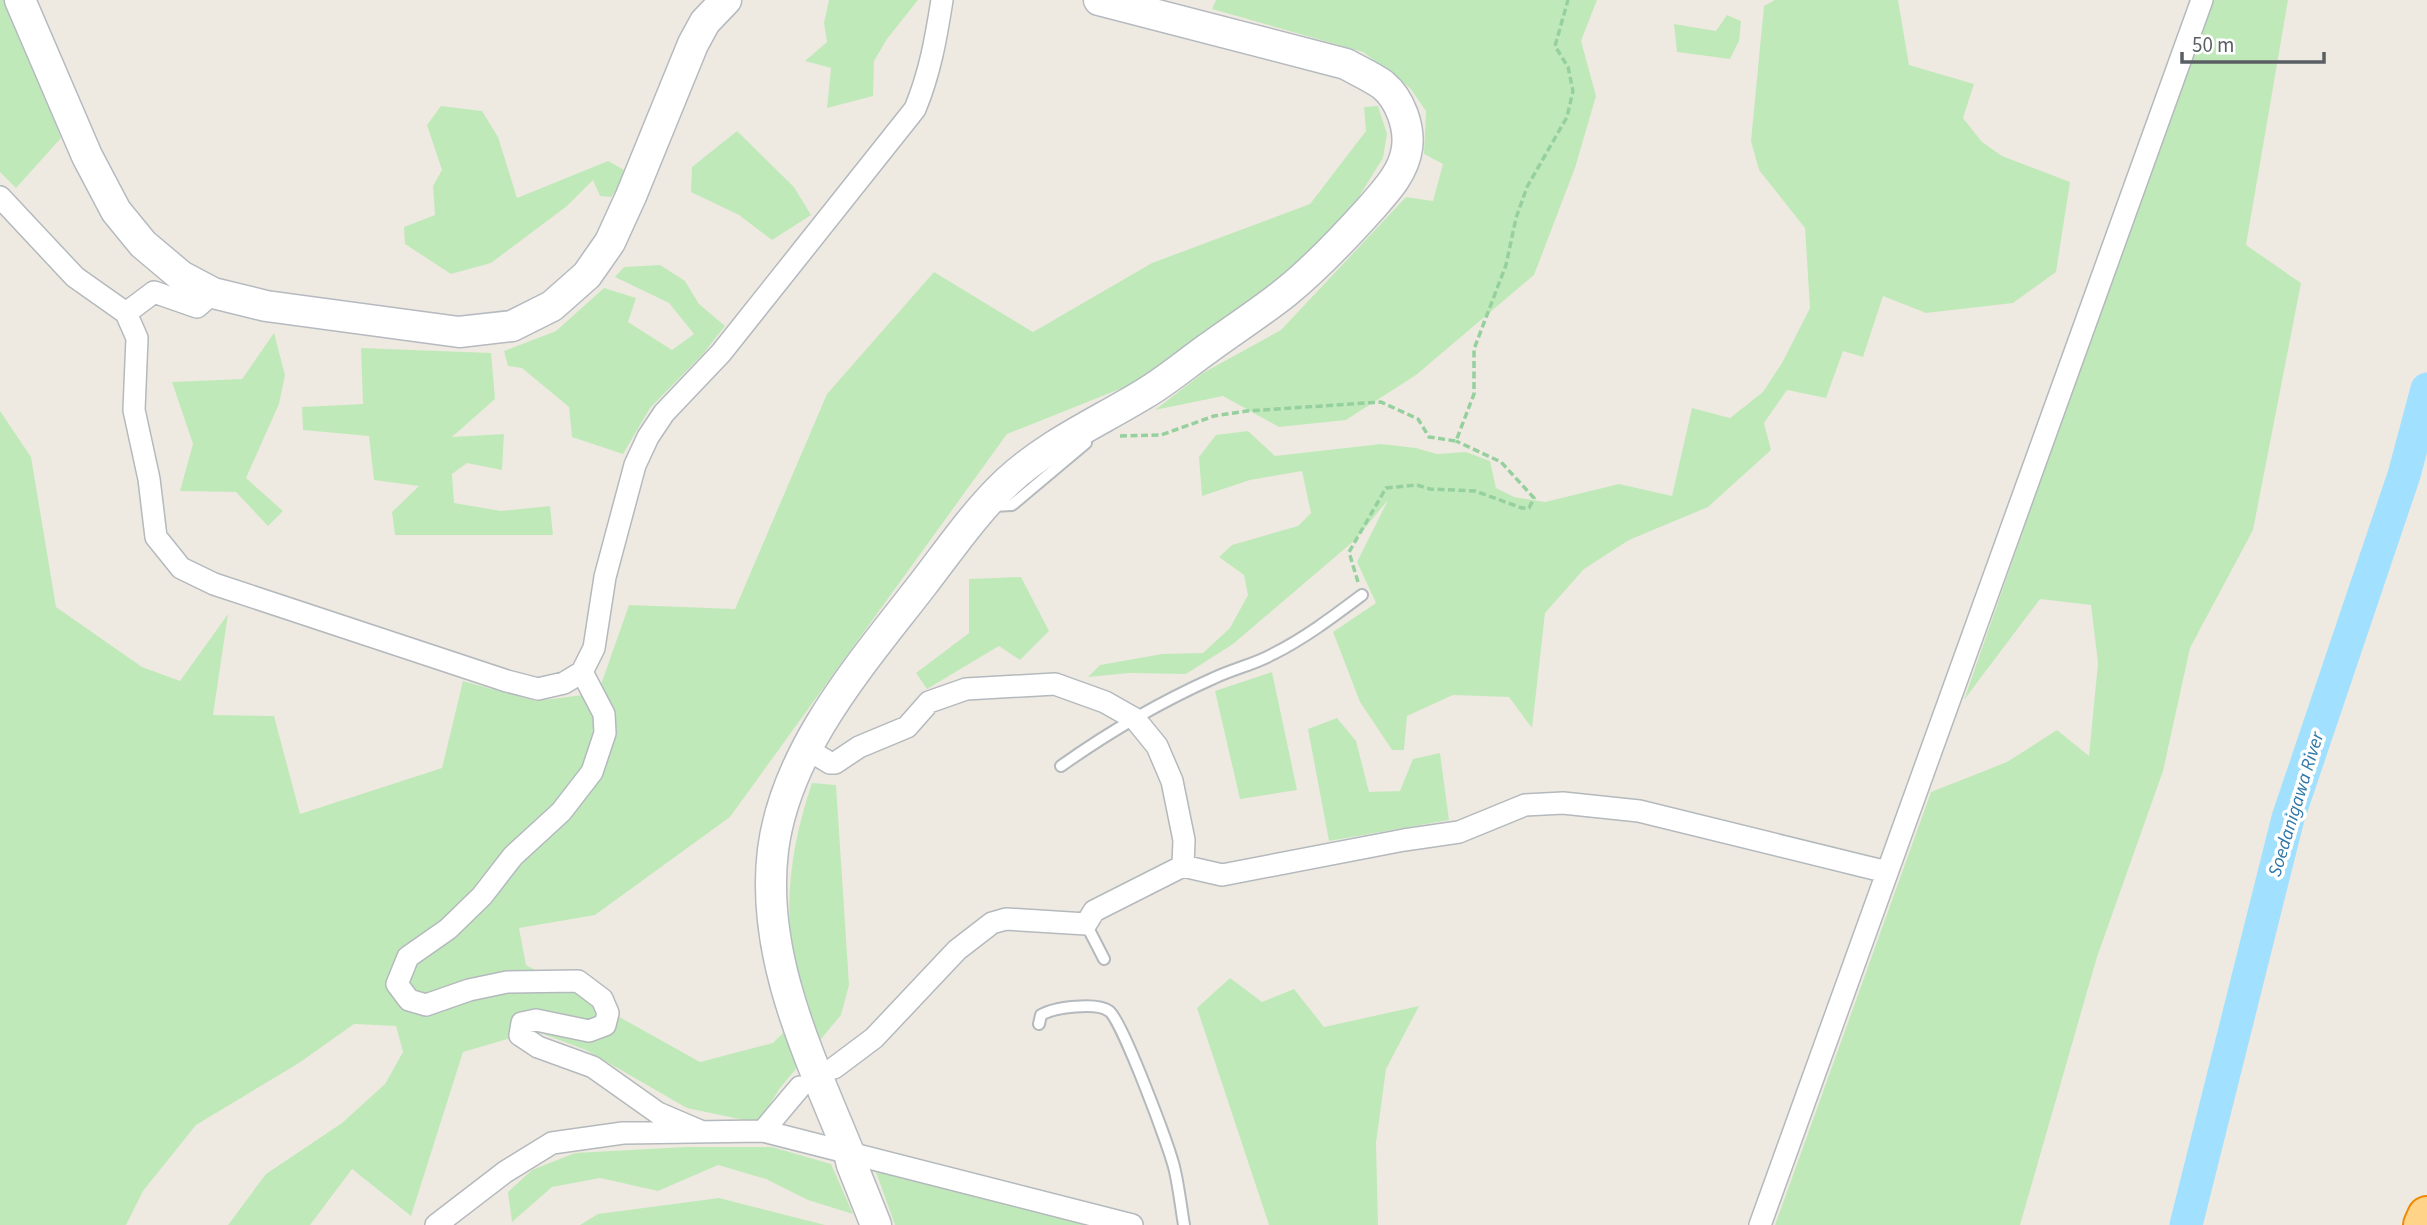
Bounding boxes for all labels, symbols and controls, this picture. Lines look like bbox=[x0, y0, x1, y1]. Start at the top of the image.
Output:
scale bar bbox=[2182, 21, 2324, 65]
text: 50 m bbox=[2192, 30, 2234, 60]
water label: Soedanigawa River bbox=[2262, 727, 2332, 880]

